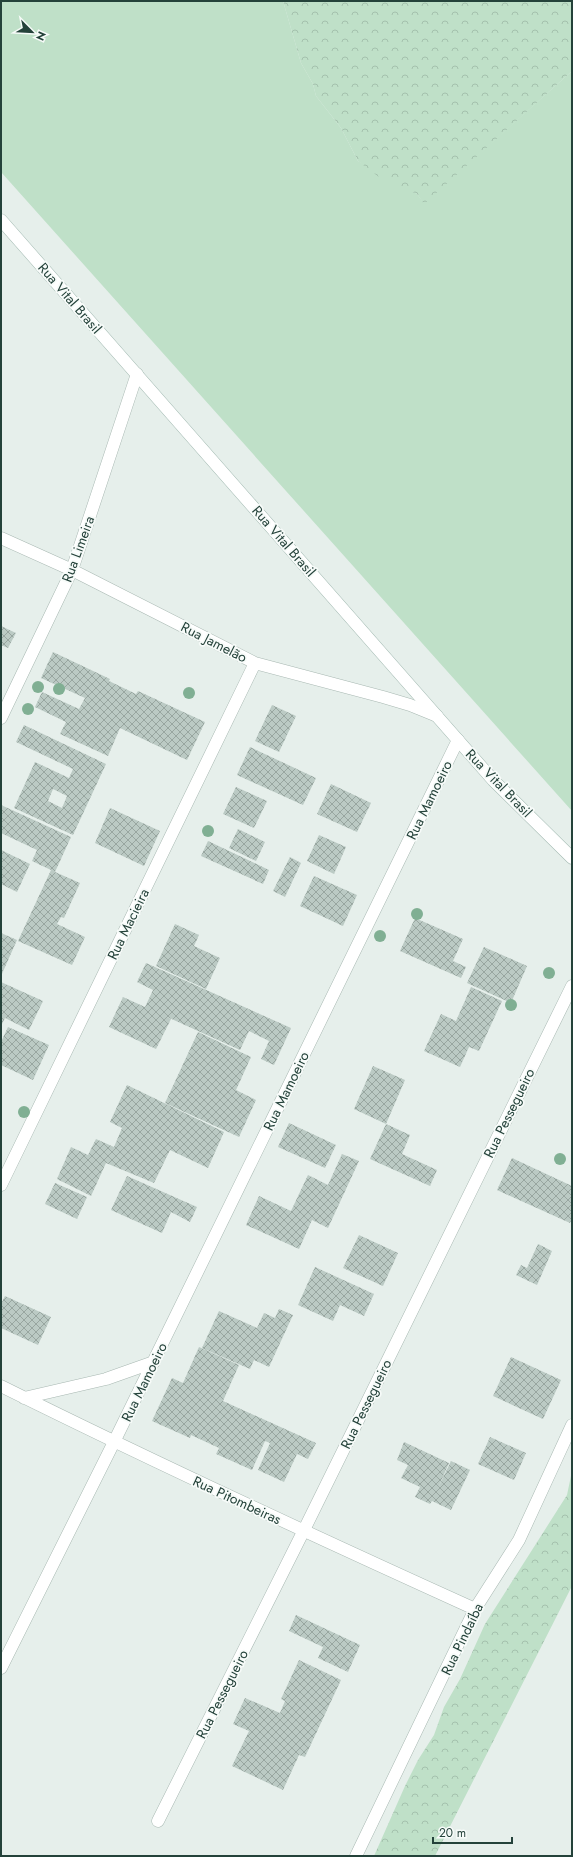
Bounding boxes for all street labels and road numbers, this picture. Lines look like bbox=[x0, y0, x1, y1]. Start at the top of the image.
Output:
street label: Rua Vital Brasil bbox=[33, 258, 107, 338]
street label: Rua Vital Brasil bbox=[247, 501, 321, 581]
street label: Rua Limeira bbox=[57, 513, 99, 585]
street label: Rua Jamelão bbox=[177, 617, 251, 667]
street label: Rua Vital Brasil bbox=[461, 744, 537, 822]
street label: Rua Mamoeiro bbox=[401, 757, 457, 843]
street label: Rua Macieira bbox=[102, 885, 154, 963]
street label: Rua Mamoeiro bbox=[258, 1048, 314, 1134]
street label: Rua Pessegueiro bbox=[479, 1064, 540, 1161]
street label: Rua Mamoeiro bbox=[116, 1339, 172, 1425]
street label: Rua Pessegueiro bbox=[336, 1355, 397, 1452]
street label: Rua Pitombeiras bbox=[190, 1471, 285, 1529]
street label: Rua Pindaíba bbox=[436, 1600, 488, 1678]
street label: Rua Pessegueiro bbox=[191, 1646, 253, 1742]

